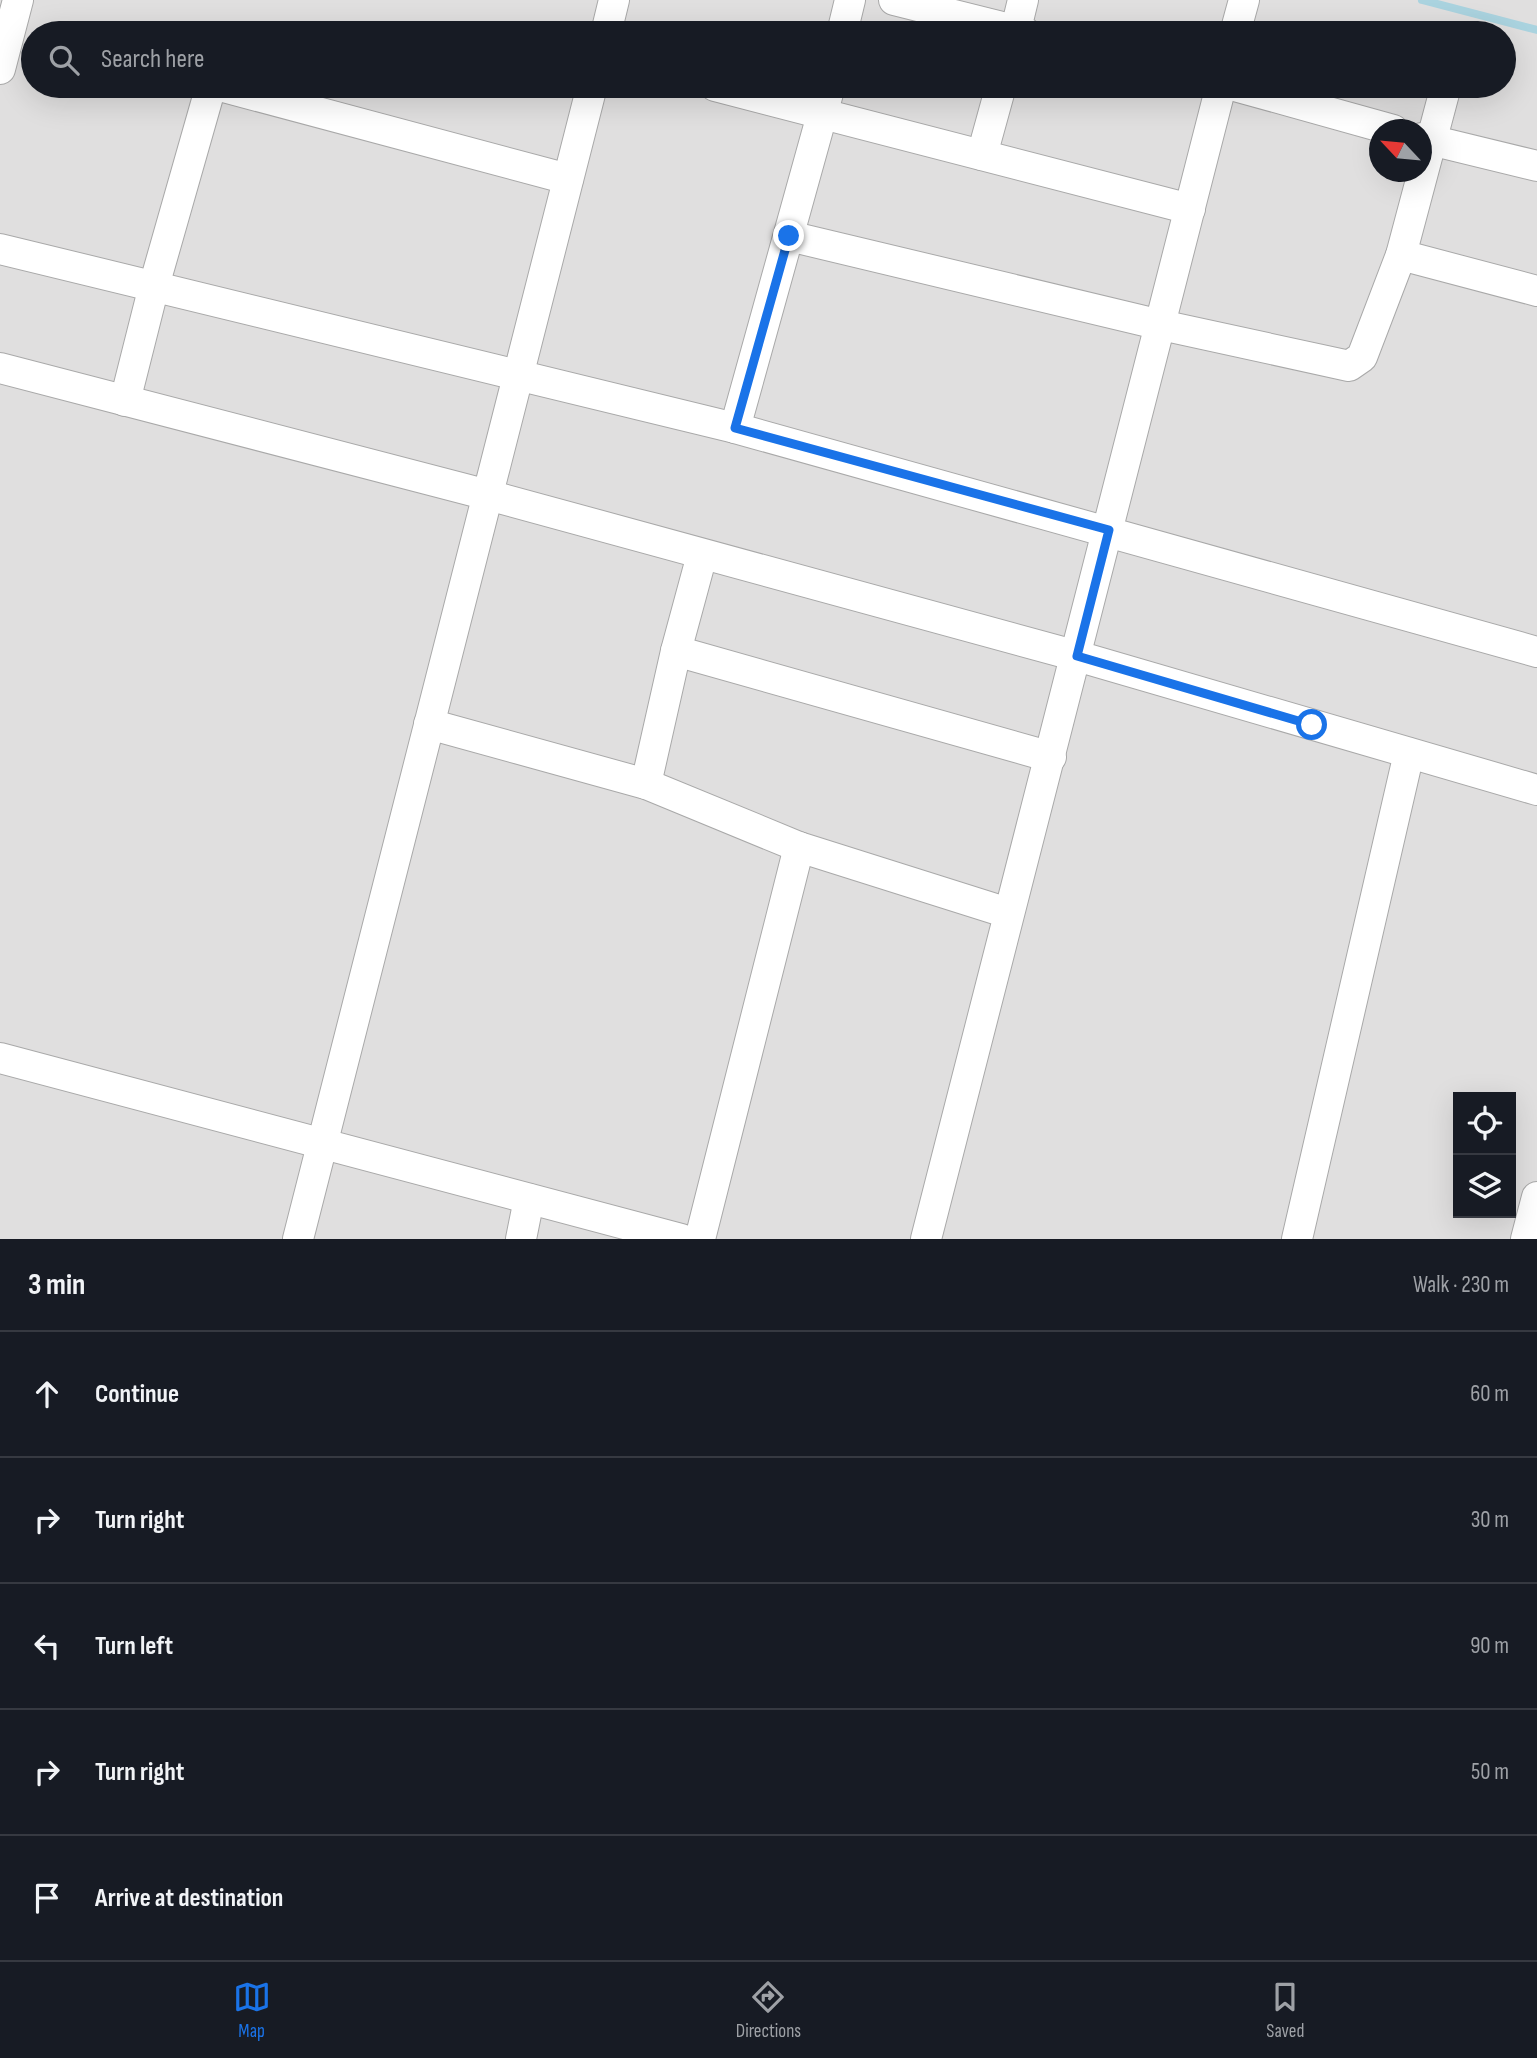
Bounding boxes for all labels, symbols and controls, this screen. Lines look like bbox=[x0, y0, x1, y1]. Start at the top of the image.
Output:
search box bbox=[21, 21, 1516, 98]
icon: search bbox=[45, 41, 83, 79]
text: Search here bbox=[101, 44, 204, 75]
north arrow bbox=[1369, 119, 1432, 182]
route end bbox=[773, 220, 804, 251]
route start bbox=[1296, 709, 1327, 740]
map controls bbox=[1453, 1092, 1516, 1218]
button: locate bbox=[1453, 1092, 1516, 1155]
button: layers bbox=[1453, 1155, 1516, 1218]
text: 3 min bbox=[28, 1267, 85, 1303]
text: Walk · 230 m bbox=[1413, 1271, 1509, 1299]
icon: ahead bbox=[28, 1375, 66, 1413]
text: Continue bbox=[95, 1379, 179, 1410]
text: 60 m bbox=[1470, 1380, 1509, 1408]
icon: right bbox=[28, 1501, 66, 1539]
text: Turn right bbox=[95, 1505, 184, 1536]
text: 30 m bbox=[1471, 1506, 1509, 1534]
icon: left bbox=[28, 1627, 66, 1665]
text: Turn left bbox=[95, 1631, 173, 1662]
text: 90 m bbox=[1470, 1632, 1509, 1660]
icon: right bbox=[28, 1753, 66, 1791]
text: Turn right bbox=[95, 1757, 184, 1788]
text: 50 m bbox=[1471, 1758, 1509, 1786]
icon: arrive bbox=[28, 1879, 66, 1917]
text: Arrive at destination bbox=[95, 1883, 283, 1914]
tab: Map bbox=[233, 1978, 271, 2043]
tab: Directions bbox=[736, 1978, 801, 2043]
tab: Saved bbox=[1266, 1978, 1304, 2043]

